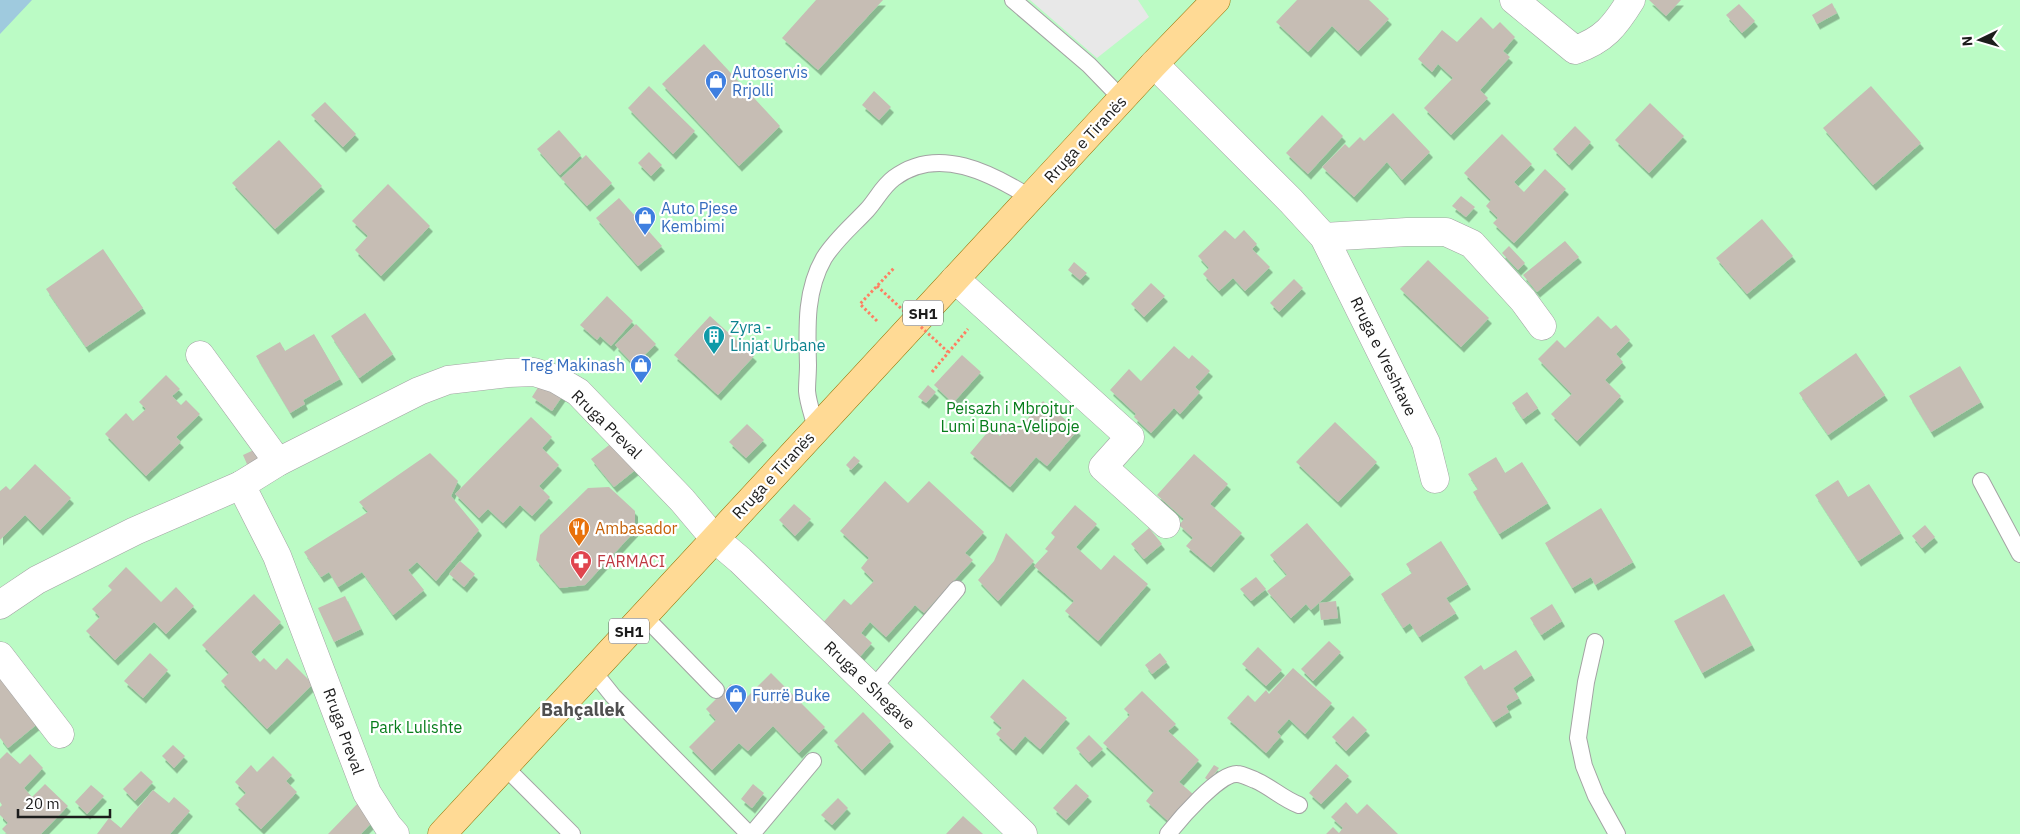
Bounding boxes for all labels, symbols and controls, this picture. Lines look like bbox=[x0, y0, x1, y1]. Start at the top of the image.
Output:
north arrow bbox=[1955, 15, 2005, 65]
text: N bbox=[1958, 35, 1976, 47]
place label: Autoservis Rrjolli bbox=[732, 62, 808, 100]
shop icon: Autoservis Rrjolli bbox=[704, 69, 728, 100]
street label: Rruga e Tiranës bbox=[1040, 91, 1130, 187]
place label: Auto Pjese Kembimi bbox=[661, 198, 738, 236]
shop icon: Auto Pjese Kembimi bbox=[633, 205, 657, 236]
street label: Rruga e Vreshtave bbox=[1347, 293, 1422, 419]
road number: SH1 bbox=[903, 300, 943, 326]
place label: Zyra - Linjat Urbane bbox=[730, 317, 826, 355]
building icon: Zyra - Linjat Urbane bbox=[702, 324, 726, 355]
shop icon: Treg Makinash bbox=[629, 353, 653, 384]
place label: Treg Makinash bbox=[521, 355, 625, 375]
street label: Rruga Preval bbox=[567, 385, 647, 463]
park label: Peisazh i Mbrojtur Lumi Buna-Velipoje bbox=[940, 398, 1080, 436]
street label: Rruga e Tiranës bbox=[728, 427, 818, 523]
restaurant icon: Ambasador bbox=[567, 516, 591, 547]
place label: Ambasador bbox=[595, 518, 678, 538]
pharmacy icon: FARMACI bbox=[569, 549, 593, 580]
place label: FARMACI bbox=[597, 551, 665, 571]
road number: SH1 bbox=[609, 618, 649, 644]
street label: Rruga e Shegave bbox=[820, 636, 920, 734]
shop icon: Furrë Buke bbox=[724, 683, 748, 714]
street label: Rruga Preval bbox=[319, 685, 369, 777]
place label: Furrë Buke bbox=[752, 685, 831, 705]
district label: Bahçallek bbox=[541, 698, 626, 721]
park label: Park Lulishte bbox=[370, 717, 463, 737]
scale bar bbox=[18, 786, 110, 818]
text: 20 m bbox=[25, 794, 60, 813]

